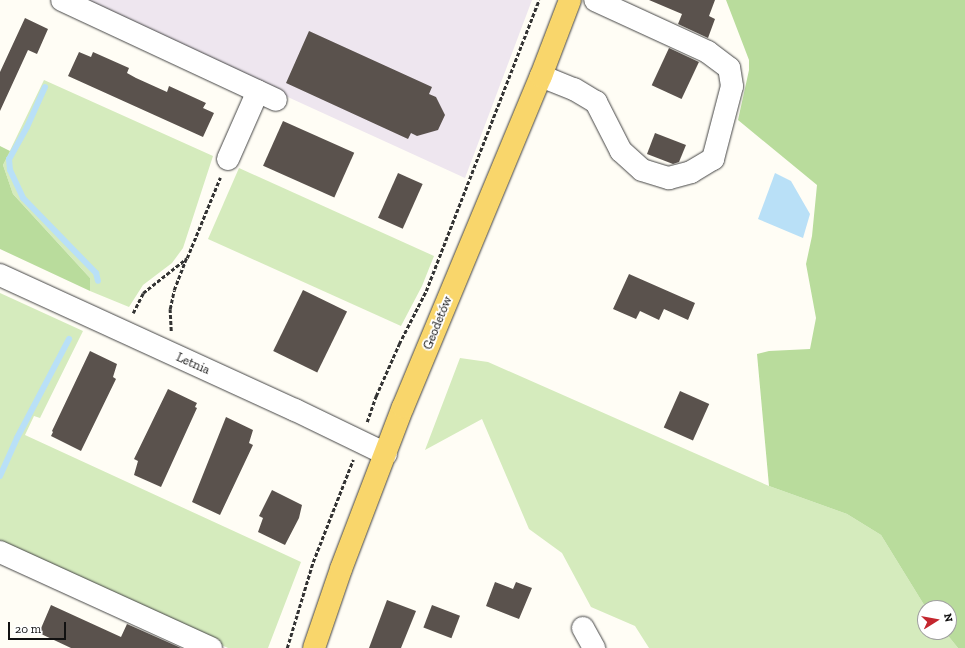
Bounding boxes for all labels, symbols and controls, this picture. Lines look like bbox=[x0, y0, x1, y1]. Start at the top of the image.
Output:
street label: Geodetów bbox=[420, 294, 456, 352]
street label: Letnia bbox=[174, 350, 212, 378]
north arrow bbox=[917, 600, 957, 640]
text: N bbox=[941, 612, 955, 623]
scale bar bbox=[10, 614, 68, 640]
text: 20 m bbox=[15, 622, 41, 636]

